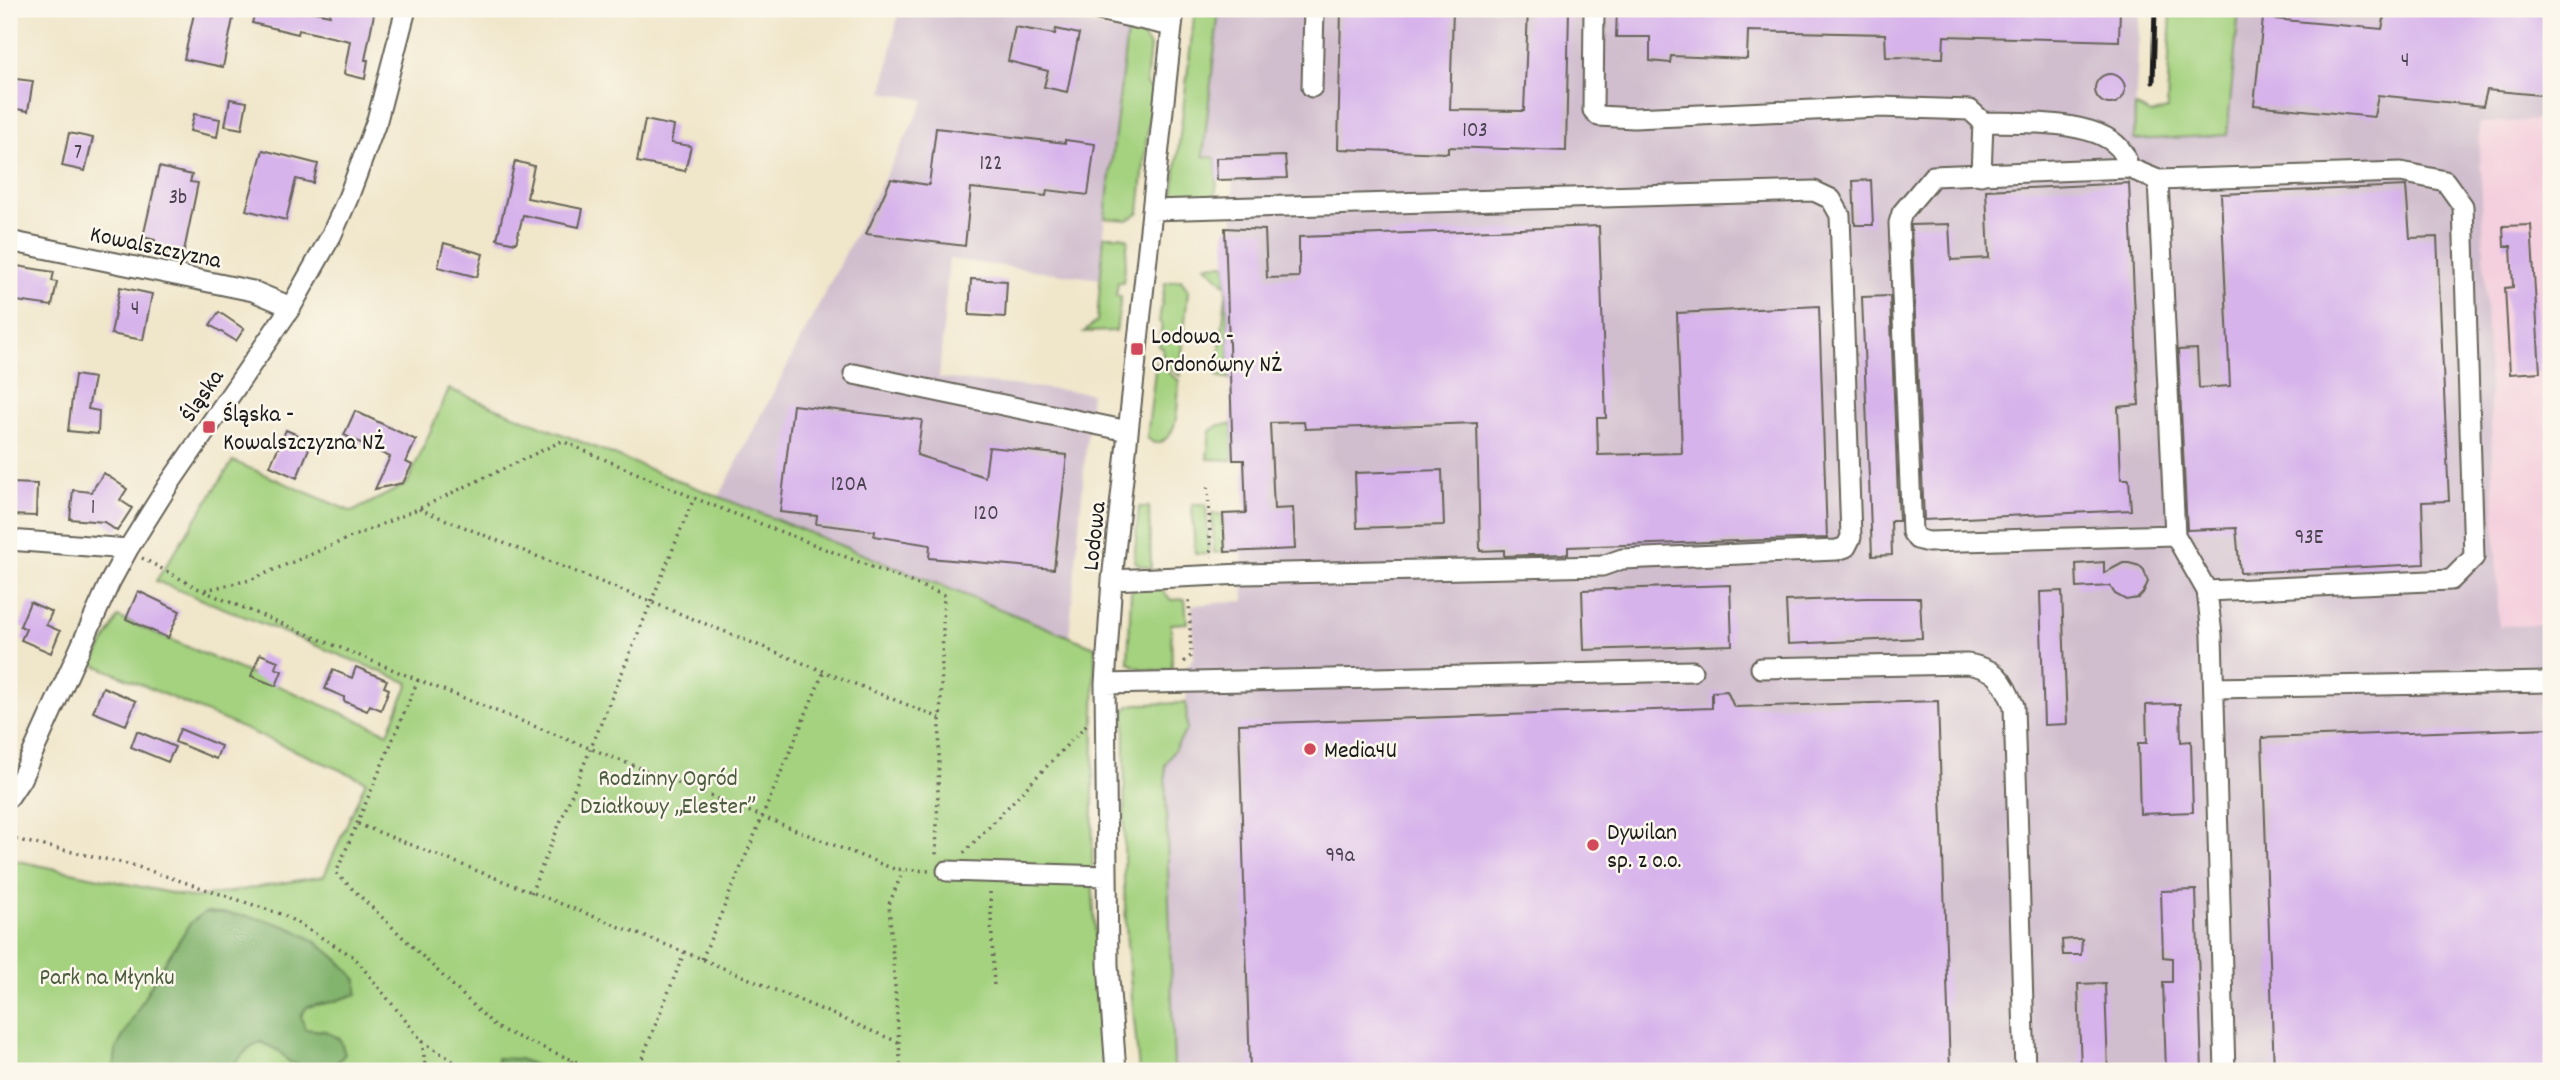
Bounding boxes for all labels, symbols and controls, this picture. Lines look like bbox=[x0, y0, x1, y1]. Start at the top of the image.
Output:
house number: 4 bbox=[2401, 47, 2409, 77]
house number: 103 bbox=[1462, 117, 1488, 147]
house number: 7 bbox=[74, 139, 82, 169]
house number: 122 bbox=[980, 150, 1002, 180]
house number: 3b bbox=[169, 184, 187, 214]
street label: Kowalszczyzna bbox=[87, 218, 225, 280]
house number: 4 bbox=[131, 295, 139, 325]
place label: Lodowa - Ordonówny NŻ bbox=[1151, 321, 1282, 383]
marker: Lodowa - Ordonówny NŻ bbox=[1129, 341, 1145, 357]
street label: Śląska bbox=[173, 363, 234, 430]
place label: Śląska - Kowalszczyzna NŻ bbox=[223, 399, 385, 461]
marker: Śląska - Kowalszczyzna NŻ bbox=[201, 419, 217, 435]
house number: 120A bbox=[831, 471, 867, 501]
house number: 1 bbox=[91, 494, 95, 524]
street label: Lodowa bbox=[1075, 499, 1117, 572]
house number: 120 bbox=[973, 500, 999, 530]
house number: 93E bbox=[2295, 524, 2324, 554]
place label: Media4U bbox=[1324, 735, 1397, 769]
marker: Media4U bbox=[1302, 741, 1318, 757]
park label: Rodzinny Ogród Działkowy „Elester” bbox=[580, 763, 756, 825]
place label: Dywilan sp. z o.o. bbox=[1607, 817, 1682, 879]
marker: Dywilan sp. z o.o. bbox=[1585, 837, 1601, 853]
house number: 99a bbox=[1325, 842, 1356, 872]
park label: Park na Młynku bbox=[39, 962, 175, 996]

